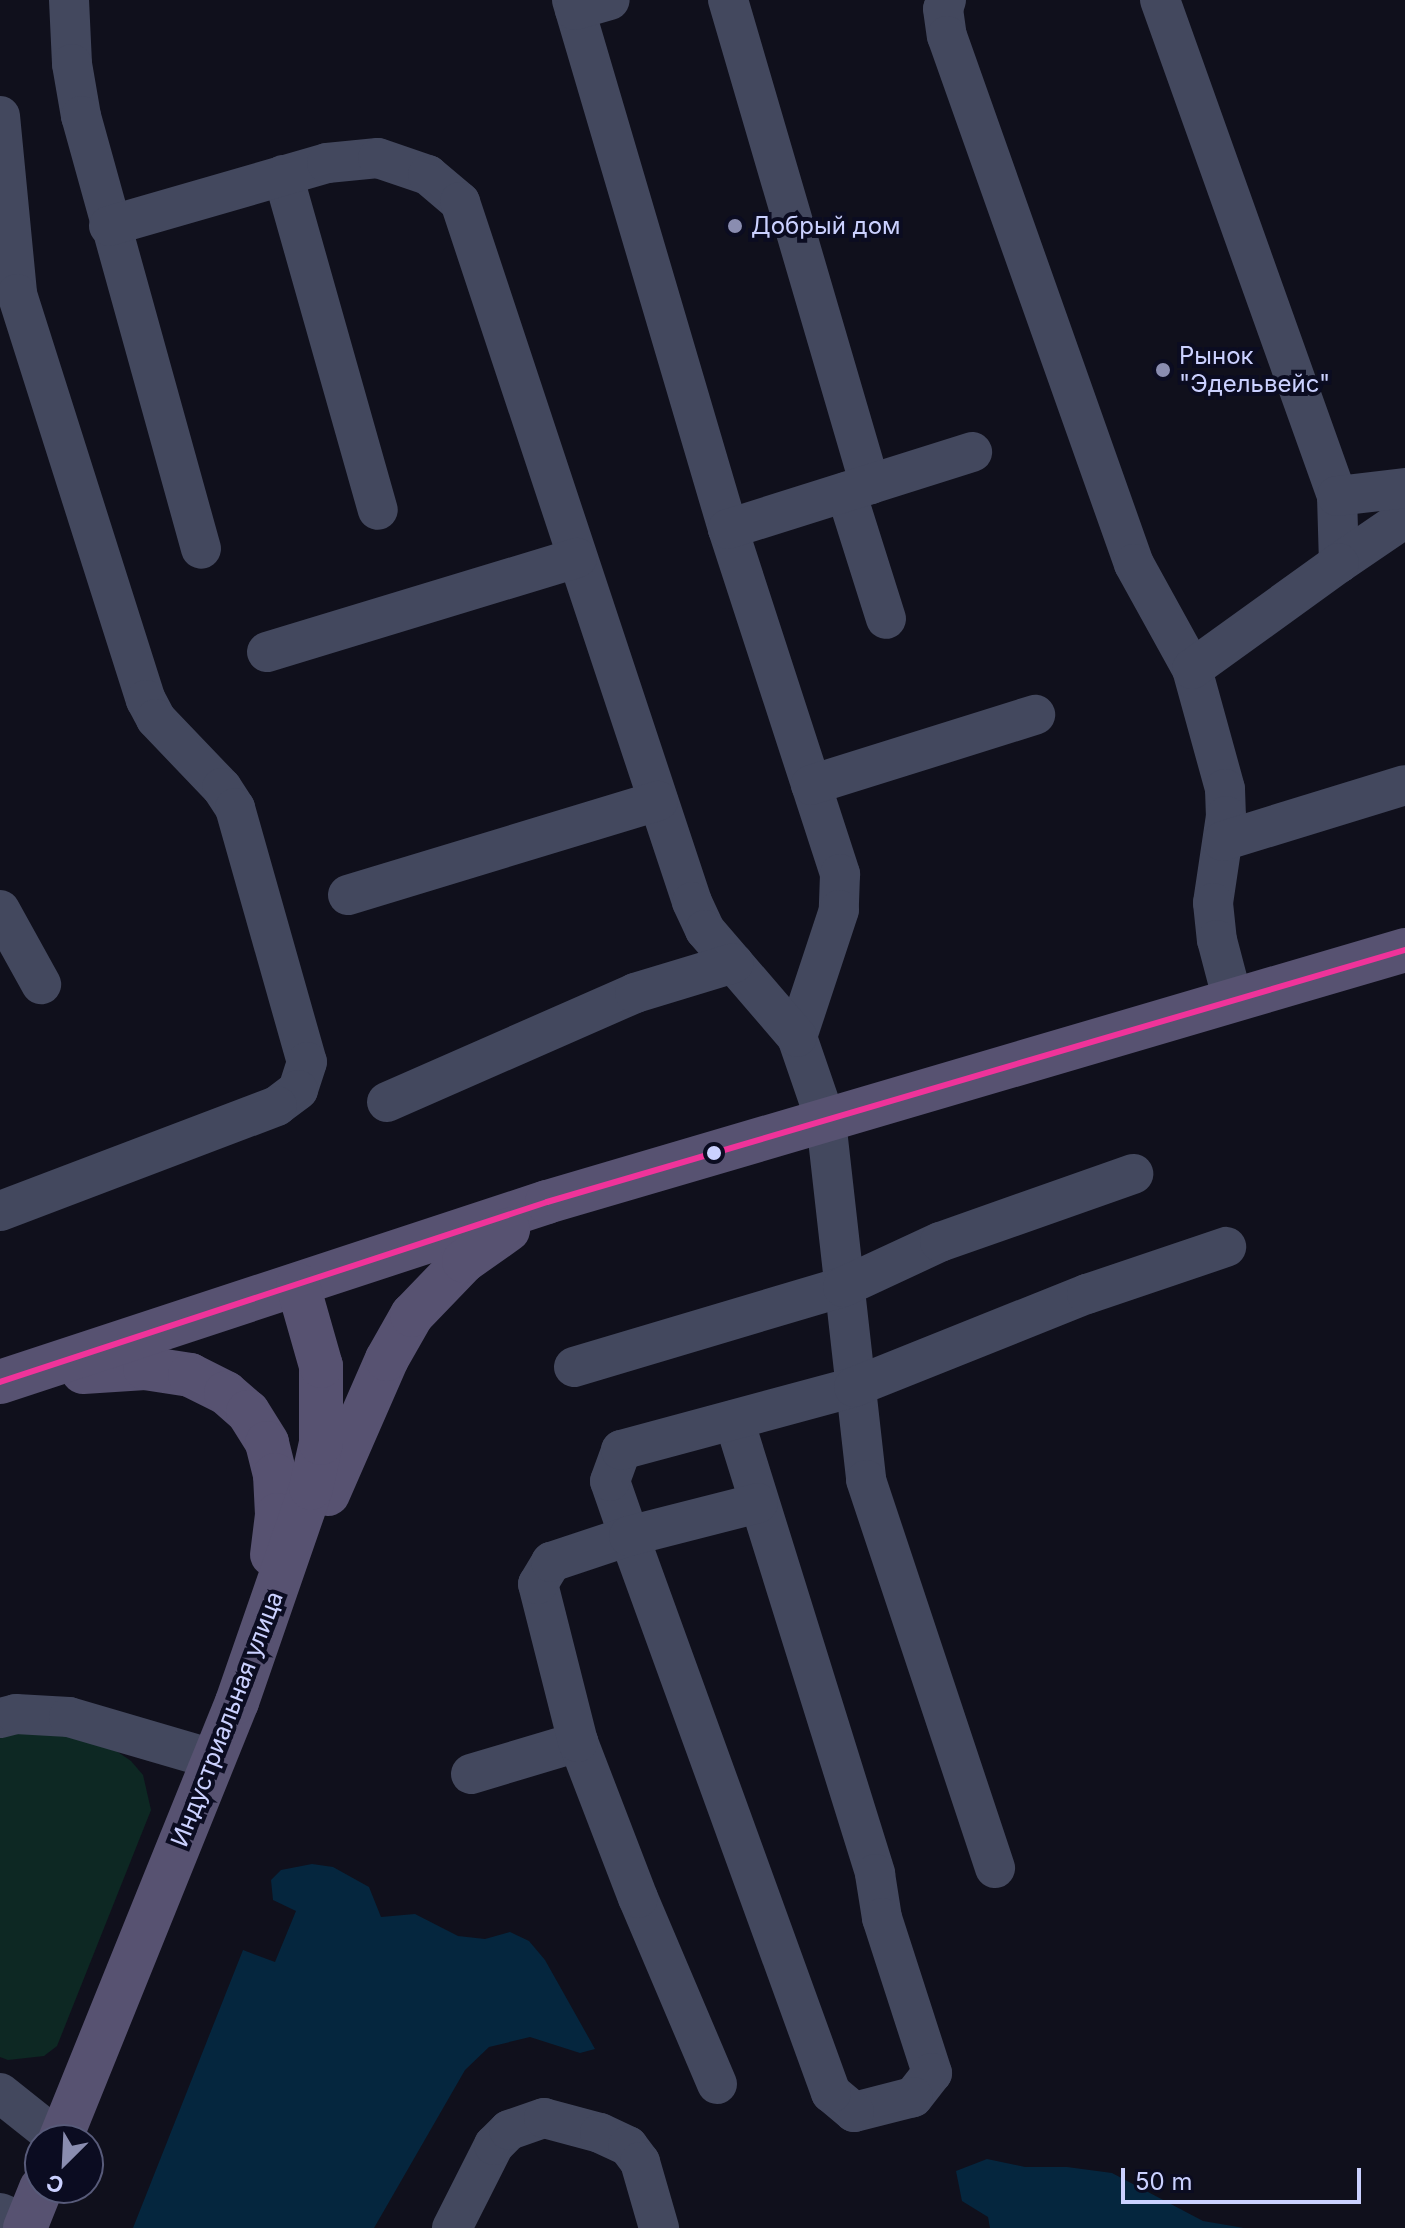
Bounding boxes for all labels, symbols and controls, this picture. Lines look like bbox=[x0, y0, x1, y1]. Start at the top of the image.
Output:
place label: Добрый дом bbox=[751, 212, 901, 240]
marker: Добрый дом bbox=[726, 217, 744, 235]
place label: Рынок "Эдельвейс" bbox=[1179, 342, 1330, 398]
marker: Рынок "Эдельвейс" bbox=[1154, 361, 1172, 379]
unlabelled marker bbox=[706, 1145, 722, 1161]
street label: Индустриальная улица bbox=[165, 1587, 289, 1851]
north arrow bbox=[24, 2124, 104, 2204]
scale bar bbox=[1125, 2152, 1365, 2202]
text: 50 m bbox=[1135, 2167, 1193, 2196]
text: С bbox=[42, 2169, 68, 2199]

